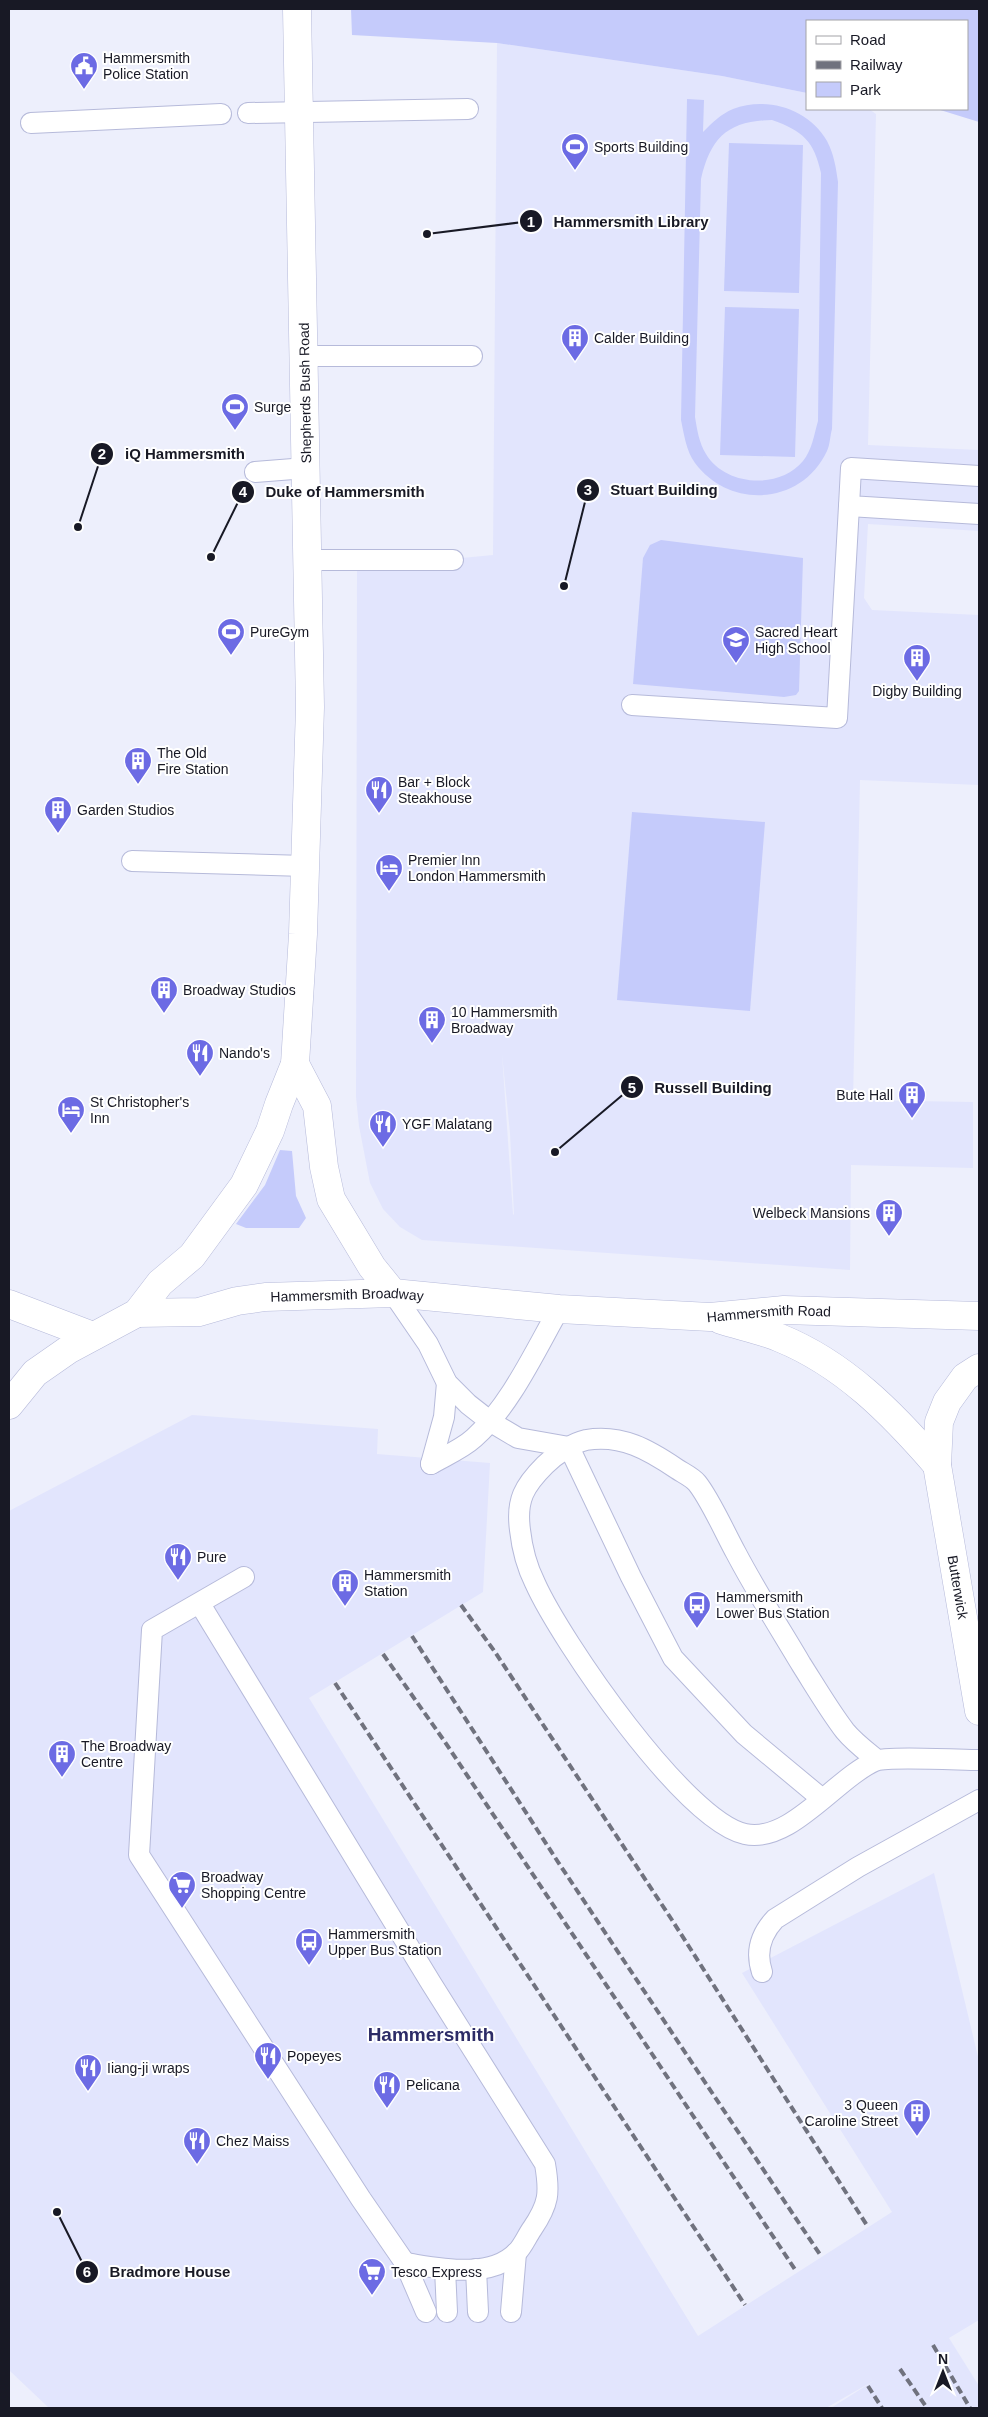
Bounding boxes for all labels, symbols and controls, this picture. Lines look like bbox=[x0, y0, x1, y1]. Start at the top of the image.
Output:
legend bbox=[806, 20, 968, 110]
text: Road bbox=[850, 31, 886, 48]
place label: Hammersmith Police Station bbox=[103, 50, 190, 82]
public building icon: Hammersmith Police Station bbox=[69, 51, 99, 90]
text: Railway bbox=[850, 56, 903, 73]
text: Park bbox=[850, 81, 881, 98]
sports icon: Sports Building bbox=[560, 132, 590, 171]
place label: Sports Building bbox=[594, 139, 688, 155]
callout: Hammersmith Library bbox=[518, 206, 718, 236]
text: 1 bbox=[527, 213, 535, 230]
text: Hammersmith Library bbox=[553, 213, 709, 230]
street label: Shepherds Bush Road bbox=[296, 322, 314, 464]
building icon: Calder Building bbox=[560, 323, 590, 362]
place label: Calder Building bbox=[594, 330, 689, 346]
sports icon: Surge bbox=[220, 392, 250, 431]
place label: Surge bbox=[254, 399, 292, 415]
callout: iQ Hammersmith bbox=[90, 439, 255, 469]
text: 2 bbox=[98, 445, 106, 462]
text: iQ Hammersmith bbox=[125, 445, 245, 462]
callout: Stuart Building bbox=[575, 475, 728, 505]
callout: Duke of Hammersmith bbox=[231, 477, 435, 507]
text: 3 bbox=[584, 481, 592, 498]
text: Stuart Building bbox=[610, 481, 718, 498]
text: 4 bbox=[239, 483, 248, 500]
text: Duke of Hammersmith bbox=[265, 483, 425, 500]
sports icon: PureGym bbox=[216, 617, 246, 656]
place label: PureGym bbox=[250, 624, 309, 640]
place label: Sacred Heart High School bbox=[755, 624, 838, 656]
school or university icon: Sacred Heart High School bbox=[721, 625, 751, 664]
building icon: Digby Building bbox=[902, 643, 932, 682]
place label: Digby Building bbox=[872, 683, 962, 699]
place label: The Old Fire Station bbox=[157, 745, 229, 777]
building icon: The Old Fire Station bbox=[123, 746, 153, 785]
place label: Bar + Block Steakhouse bbox=[398, 774, 472, 806]
restaurant icon: Bar + Block Steakhouse bbox=[364, 775, 394, 814]
building icon: Garden Studios bbox=[43, 795, 73, 834]
place label: Garden Studios bbox=[77, 802, 174, 818]
place label: Premier Inn London Hammersmith bbox=[408, 852, 546, 884]
hotel icon: Premier Inn London Hammersmith bbox=[374, 853, 404, 892]
building icon: Broadway Studios bbox=[149, 975, 179, 1014]
place label: Broadway Studios bbox=[183, 982, 296, 998]
place label: 10 Hammersmith Broadway bbox=[451, 1004, 558, 1036]
building icon: 10 Hammersmith Broadway bbox=[417, 1005, 447, 1044]
restaurant icon: Nando's bbox=[185, 1038, 215, 1077]
place label: Nando's bbox=[219, 1045, 270, 1061]
callout: Russell Building bbox=[620, 1072, 782, 1102]
text: 5 bbox=[628, 1079, 636, 1096]
text: Russell Building bbox=[654, 1079, 772, 1096]
building icon: Bute Hall bbox=[897, 1080, 927, 1119]
place label: Bute Hall bbox=[836, 1087, 893, 1103]
place label: St Christopher's Inn bbox=[90, 1094, 189, 1126]
hotel icon: St Christopher's Inn bbox=[56, 1095, 86, 1134]
restaurant icon: YGF Malatang bbox=[368, 1109, 398, 1148]
place label: YGF Malatang bbox=[402, 1116, 492, 1132]
building icon: Welbeck Mansions bbox=[874, 1198, 904, 1237]
place label: Welbeck Mansions bbox=[753, 1205, 870, 1221]
street label: Hammersmith Broadway bbox=[270, 1285, 424, 1305]
street label: Hammersmith Road bbox=[706, 1302, 831, 1325]
restaurant icon: Pure bbox=[163, 1542, 193, 1581]
place label: Pure bbox=[197, 1549, 227, 1565]
street label: Butterwick bbox=[945, 1554, 971, 1621]
place label: Hammersmith Station bbox=[364, 1567, 451, 1599]
building icon: Hammersmith Station bbox=[330, 1568, 360, 1607]
place label: Hammersmith Lower Bus Station bbox=[716, 1589, 830, 1621]
bus stop icon: Hammersmith Lower Bus Station bbox=[682, 1590, 712, 1629]
place label: The Broadway Centre bbox=[81, 1738, 171, 1770]
building icon: The Broadway Centre bbox=[47, 1739, 77, 1778]
place label: Broadway Shopping Centre bbox=[201, 1869, 306, 1901]
supermarket icon: Broadway Shopping Centre bbox=[167, 1870, 197, 1909]
place label: Hammersmith Upper Bus Station bbox=[328, 1926, 442, 1958]
bus stop icon: Hammersmith Upper Bus Station bbox=[294, 1927, 324, 1966]
district label: Hammersmith bbox=[368, 2024, 494, 2045]
restaurant icon: Popeyes bbox=[253, 2041, 283, 2080]
place label: Popeyes bbox=[287, 2048, 341, 2064]
restaurant icon: Iiang-ji wraps bbox=[73, 2053, 103, 2092]
place label: Iiang-ji wraps bbox=[107, 2060, 189, 2076]
restaurant icon: Pelicana bbox=[372, 2070, 402, 2109]
place label: Pelicana bbox=[406, 2077, 460, 2093]
place label: 3 Queen Caroline Street bbox=[805, 2097, 898, 2129]
building icon: 3 Queen Caroline Street bbox=[902, 2098, 932, 2137]
restaurant icon: Chez Maiss bbox=[182, 2126, 212, 2165]
place label: Chez Maiss bbox=[216, 2133, 289, 2149]
callout: Bradmore House bbox=[75, 2257, 241, 2287]
supermarket icon: Tesco Express bbox=[357, 2257, 387, 2296]
text: 6 bbox=[83, 2263, 91, 2280]
text: Bradmore House bbox=[110, 2263, 230, 2280]
place label: Tesco Express bbox=[391, 2264, 482, 2280]
north arrow bbox=[918, 2347, 968, 2397]
text: N bbox=[938, 2351, 948, 2367]

